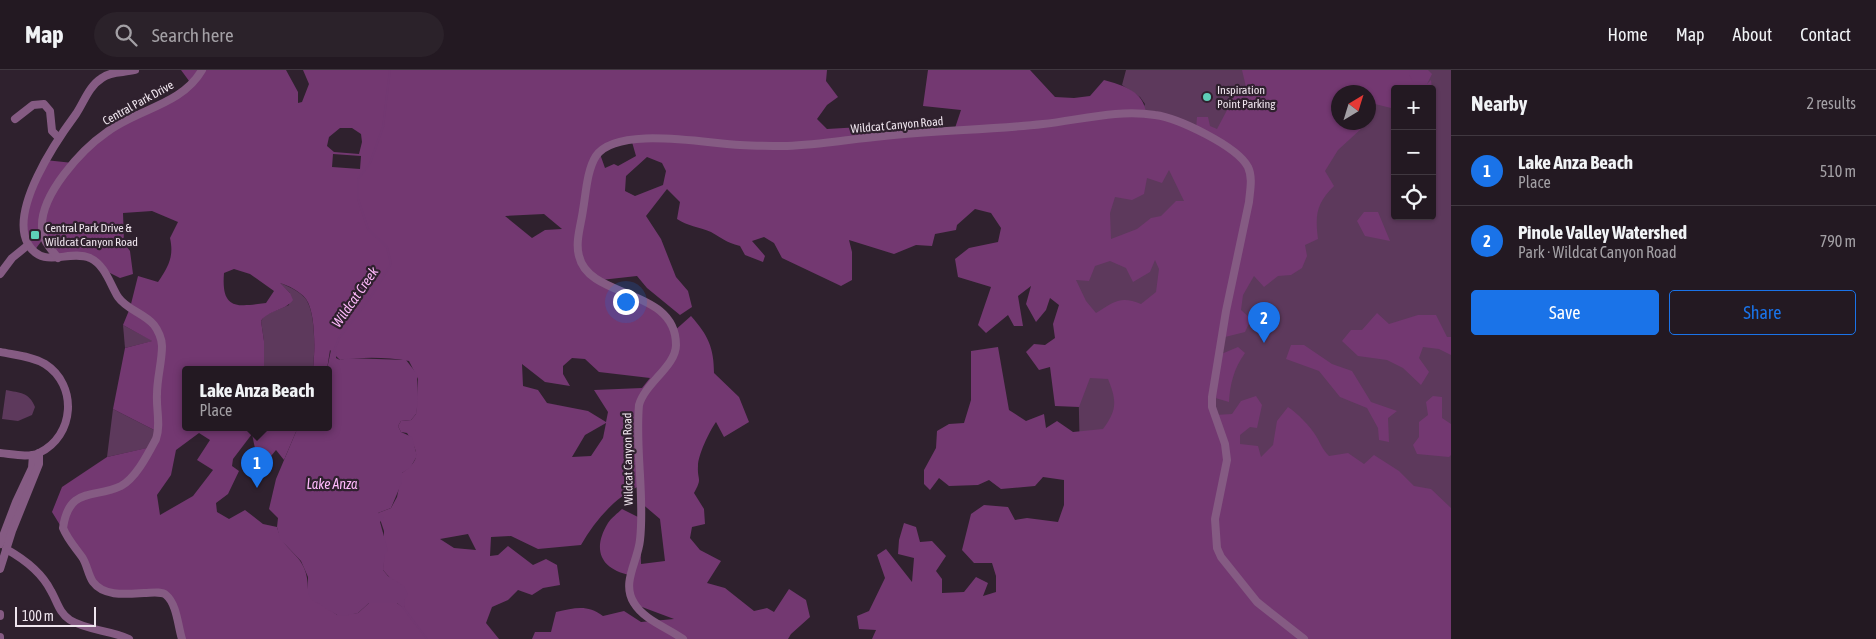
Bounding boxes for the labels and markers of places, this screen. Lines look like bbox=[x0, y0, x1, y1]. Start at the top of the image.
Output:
place label: Inspiration Point Parking bbox=[1217, 83, 1276, 111]
marker: Inspiration Point Parking bbox=[1201, 91, 1213, 103]
place label: Central Park Drive & Wildcat Canyon Road bbox=[45, 221, 138, 249]
marker: Central Park Drive & Wildcat Canyon Road bbox=[29, 229, 41, 241]
pin: 2 bbox=[1248, 302, 1280, 343]
pin: 1 bbox=[241, 447, 273, 488]

